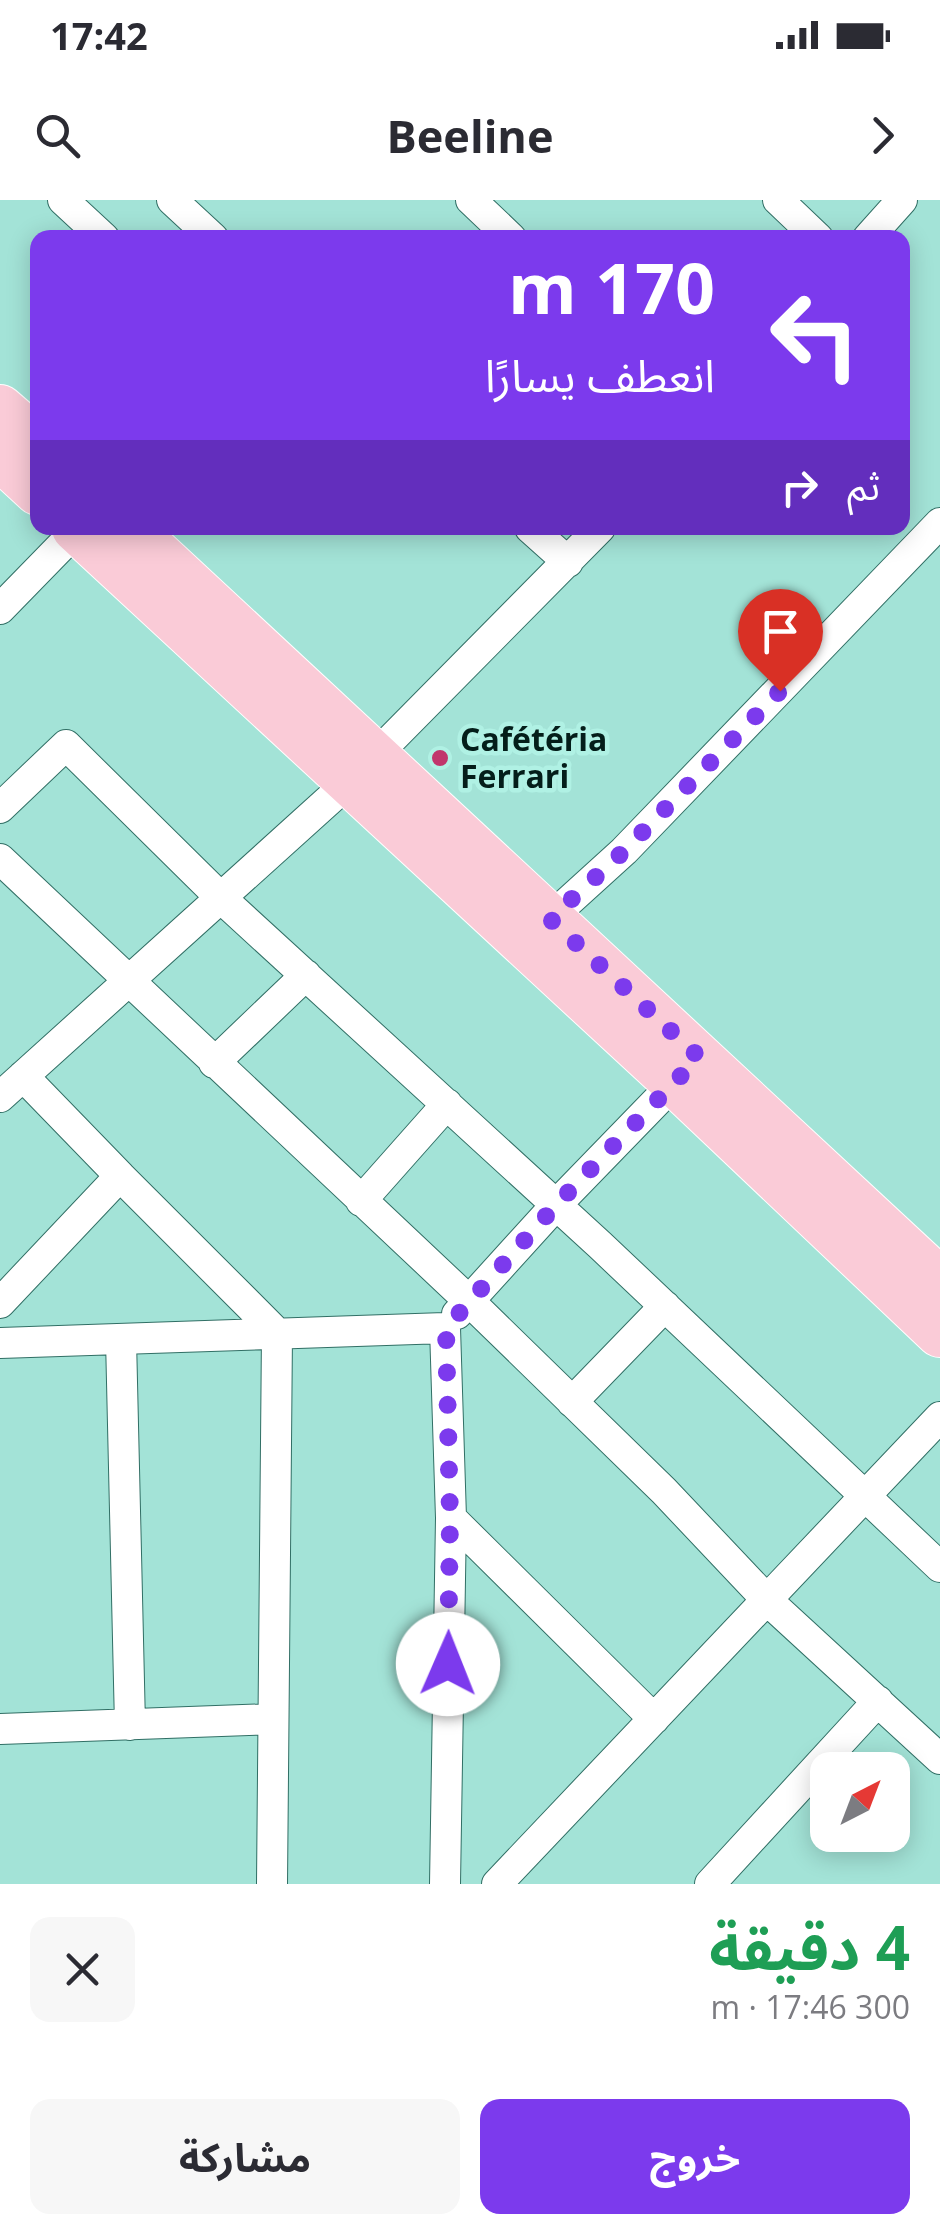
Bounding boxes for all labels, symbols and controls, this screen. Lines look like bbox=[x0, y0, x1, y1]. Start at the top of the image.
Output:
text: 17:42 bbox=[50, 9, 148, 61]
text: Beeline bbox=[386, 105, 554, 166]
icon: search bbox=[30, 108, 85, 163]
icon: forward bbox=[855, 108, 910, 163]
text: 170 m bbox=[508, 239, 715, 335]
icon: left bbox=[750, 270, 880, 400]
text: انعطف يسارًا bbox=[485, 344, 715, 405]
text: ثم bbox=[847, 459, 880, 511]
icon: right bbox=[772, 460, 827, 515]
pin bbox=[738, 589, 823, 692]
icon: arrive bbox=[753, 604, 808, 659]
place label: Cafétéria Ferrari bbox=[460, 717, 607, 797]
marker: Cafétéria Ferrari bbox=[429, 747, 451, 769]
position arrow bbox=[396, 1612, 500, 1716]
north arrow bbox=[810, 1752, 910, 1852]
map controls bbox=[810, 1752, 910, 1852]
text: 4 دقيقة bbox=[709, 1906, 910, 1988]
button: close bbox=[30, 1917, 135, 2022]
text: 300 m · 17:46 bbox=[711, 1985, 910, 2028]
button: مشاركة bbox=[30, 2099, 460, 2214]
button: خروج bbox=[480, 2099, 910, 2214]

